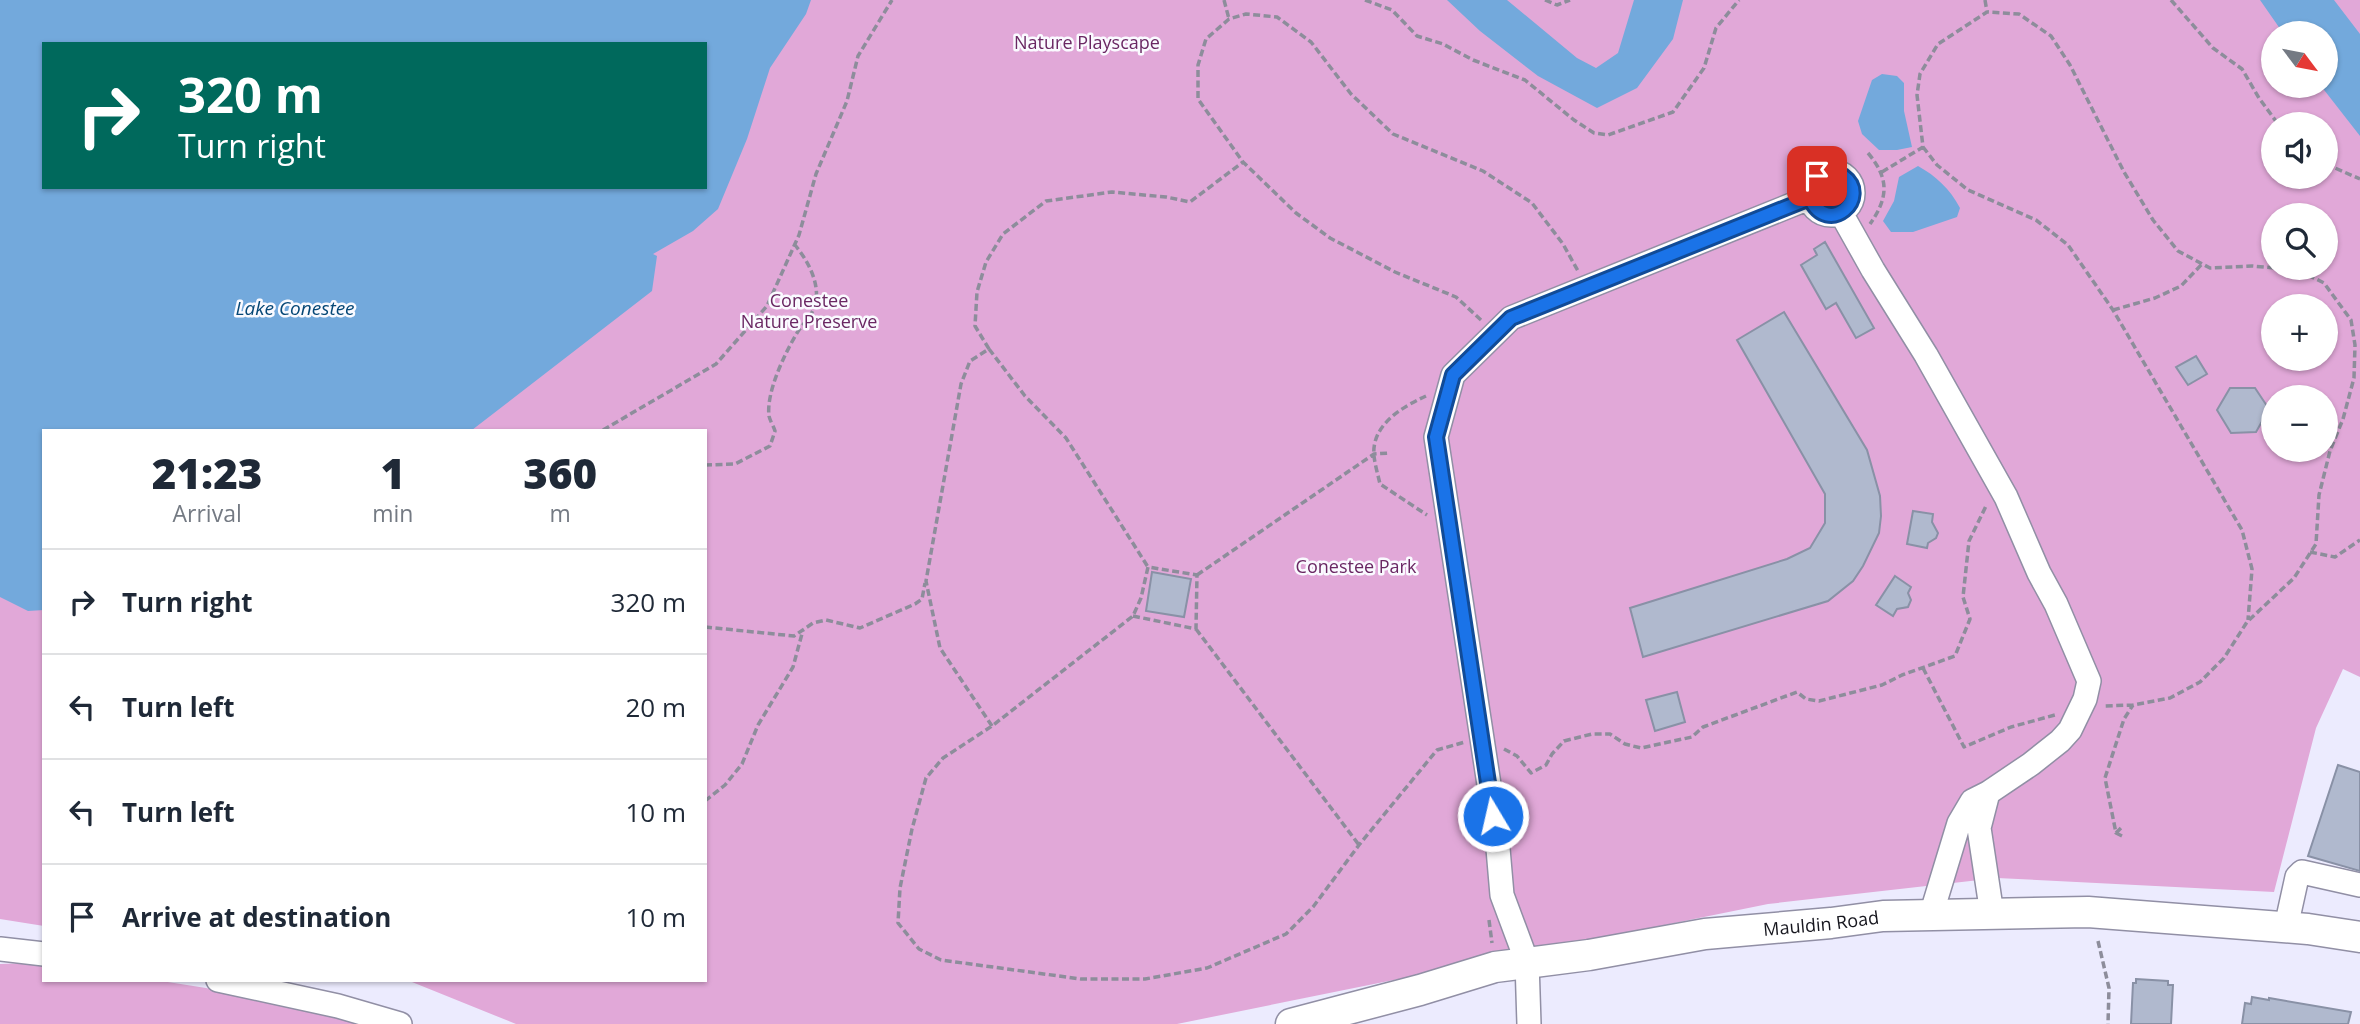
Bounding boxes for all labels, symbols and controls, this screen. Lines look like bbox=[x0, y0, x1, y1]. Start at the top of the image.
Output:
north arrow bbox=[2261, 21, 2338, 98]
map controls bbox=[2261, 21, 2338, 462]
park label: Nature Playscape bbox=[1014, 30, 1160, 54]
text: 320 m bbox=[178, 61, 323, 127]
icon: right bbox=[63, 70, 154, 161]
button: sound bbox=[2261, 112, 2338, 189]
text: Turn right bbox=[178, 124, 326, 167]
pin bbox=[1787, 146, 1847, 206]
icon: arrive bbox=[1798, 157, 1836, 195]
button: search bbox=[2261, 203, 2338, 280]
park label: Conestee Nature Preserve bbox=[741, 288, 877, 333]
button: + bbox=[2261, 294, 2338, 371]
water label: Lake Conestee bbox=[235, 295, 355, 321]
button: − bbox=[2261, 385, 2338, 462]
text: 21:23 bbox=[152, 444, 262, 501]
text: 1 bbox=[381, 444, 405, 501]
text: 360 bbox=[523, 444, 597, 501]
text: Arrival bbox=[173, 497, 242, 529]
text: min bbox=[372, 497, 413, 529]
text: m bbox=[550, 497, 571, 529]
park label: Conestee Park bbox=[1296, 554, 1417, 578]
icon: right bbox=[63, 583, 101, 621]
text: Turn right bbox=[122, 584, 253, 620]
text: 320 m bbox=[611, 584, 686, 620]
icon: left bbox=[63, 688, 101, 726]
text: Turn left bbox=[122, 689, 234, 725]
text: 20 m bbox=[625, 689, 686, 725]
position arrow bbox=[1456, 779, 1530, 853]
icon: left bbox=[63, 793, 101, 831]
text: Turn left bbox=[122, 794, 234, 830]
text: 10 m bbox=[625, 794, 686, 830]
icon: arrive bbox=[63, 898, 101, 936]
text: Arrive at destination bbox=[122, 899, 391, 935]
text: 10 m bbox=[625, 899, 686, 935]
street label: Mauldin Road bbox=[1762, 905, 1880, 941]

